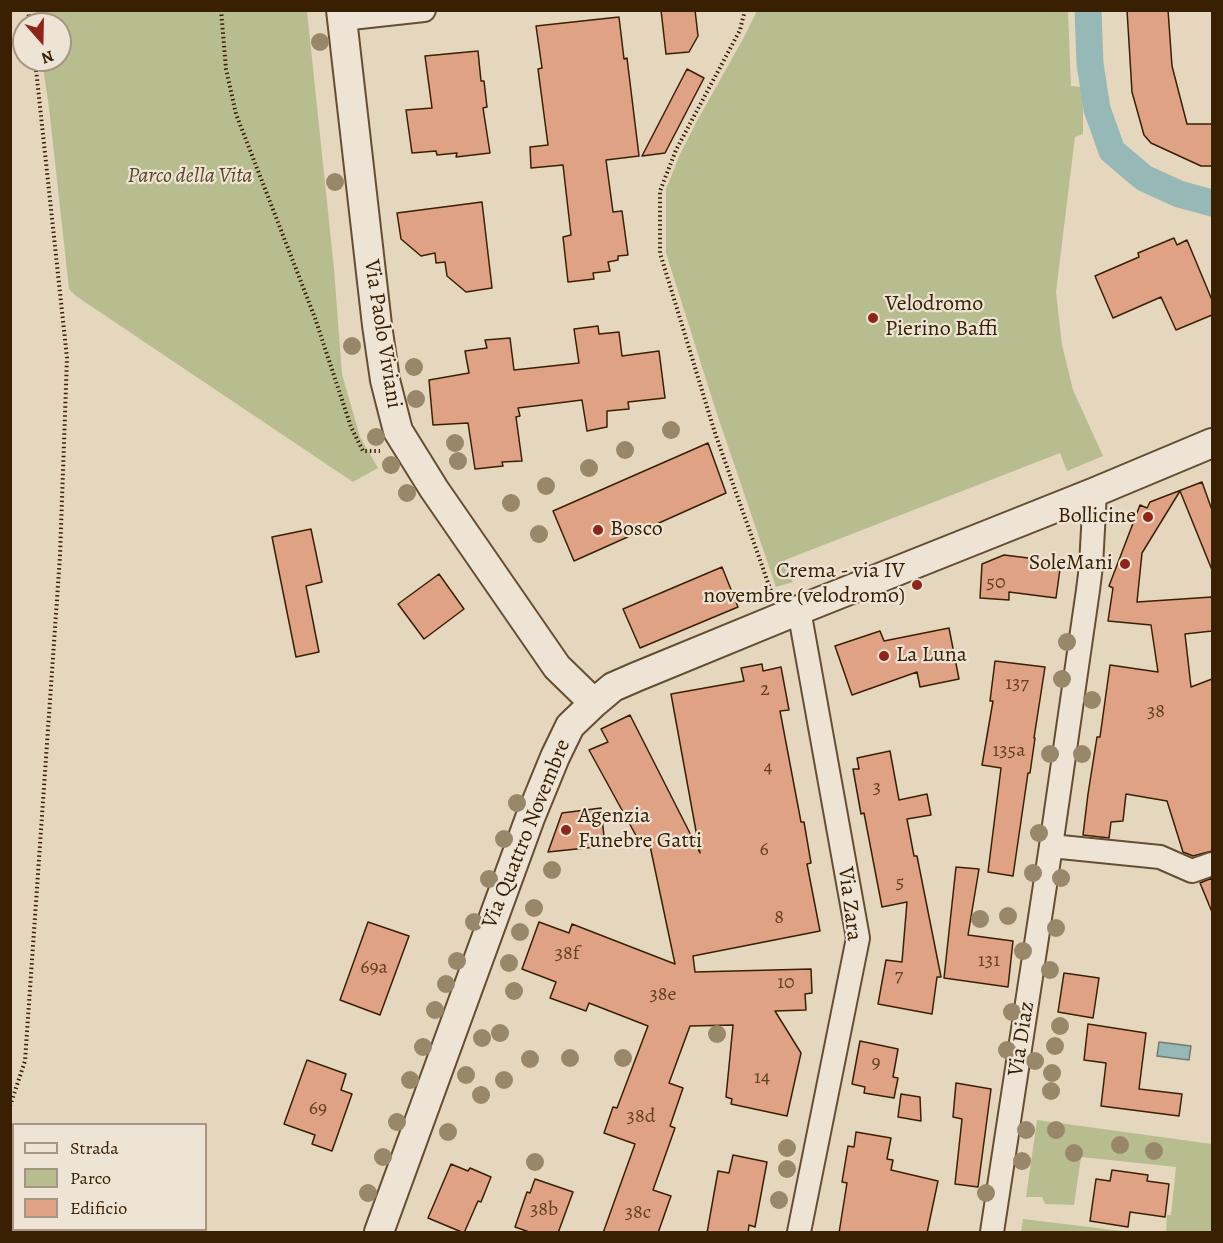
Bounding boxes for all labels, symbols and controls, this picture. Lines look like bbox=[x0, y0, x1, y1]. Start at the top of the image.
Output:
north arrow bbox=[12, 12, 72, 72]
text: N bbox=[38, 45, 57, 69]
park label: Parco della Vita bbox=[128, 164, 252, 190]
street label: Via Paolo Viviani bbox=[357, 258, 407, 410]
place label: Velodromo Pierino Baffi bbox=[885, 292, 998, 344]
marker: Velodromo Pierino Baffi bbox=[866, 311, 880, 325]
place label: Bollicine bbox=[1058, 504, 1136, 530]
marker: Bollicine bbox=[1141, 510, 1155, 524]
place label: Bosco bbox=[610, 517, 663, 543]
marker: Bosco bbox=[591, 523, 605, 537]
place label: SoleMani bbox=[1029, 551, 1113, 577]
marker: SoleMani bbox=[1118, 557, 1132, 571]
place label: Crema - via IV novembre (velodromo) bbox=[703, 559, 905, 610]
house number: 50 bbox=[986, 571, 1006, 595]
marker: Crema - via IV novembre (velodromo) bbox=[910, 578, 924, 592]
place label: La Luna bbox=[896, 643, 967, 669]
marker: La Luna bbox=[877, 649, 891, 663]
house number: 137 bbox=[1005, 672, 1029, 696]
house number: 2 bbox=[760, 678, 770, 702]
house number: 38 bbox=[1147, 700, 1165, 724]
street label: Via Quattro Novembre bbox=[477, 736, 577, 932]
house number: 135a bbox=[992, 739, 1026, 763]
house number: 4 bbox=[763, 756, 773, 780]
house number: 3 bbox=[873, 776, 881, 800]
place label: Agenzia Funebre Gatti bbox=[578, 804, 702, 855]
marker: Agenzia Funebre Gatti bbox=[559, 823, 573, 837]
house number: 6 bbox=[759, 838, 769, 862]
street label: Via Zara bbox=[831, 865, 867, 943]
house number: 5 bbox=[896, 871, 904, 895]
house number: 8 bbox=[774, 906, 784, 930]
house number: 38f bbox=[555, 942, 579, 966]
house number: 131 bbox=[978, 949, 1000, 973]
house number: 69a bbox=[360, 956, 388, 980]
house number: 7 bbox=[895, 964, 903, 988]
house number: 10 bbox=[777, 971, 795, 995]
house number: 38e bbox=[650, 983, 676, 1007]
street label: Via Diaz bbox=[1003, 1000, 1041, 1078]
house number: 9 bbox=[871, 1051, 881, 1075]
house number: 14 bbox=[754, 1066, 770, 1090]
house number: 69 bbox=[309, 1097, 327, 1121]
house number: 38d bbox=[627, 1105, 655, 1129]
legend bbox=[12, 1123, 207, 1231]
text: Strada bbox=[70, 1136, 119, 1160]
text: Parco bbox=[70, 1166, 111, 1190]
text: Edificio bbox=[70, 1196, 127, 1220]
house number: 38b bbox=[530, 1198, 558, 1222]
house number: 38c bbox=[625, 1201, 651, 1225]

